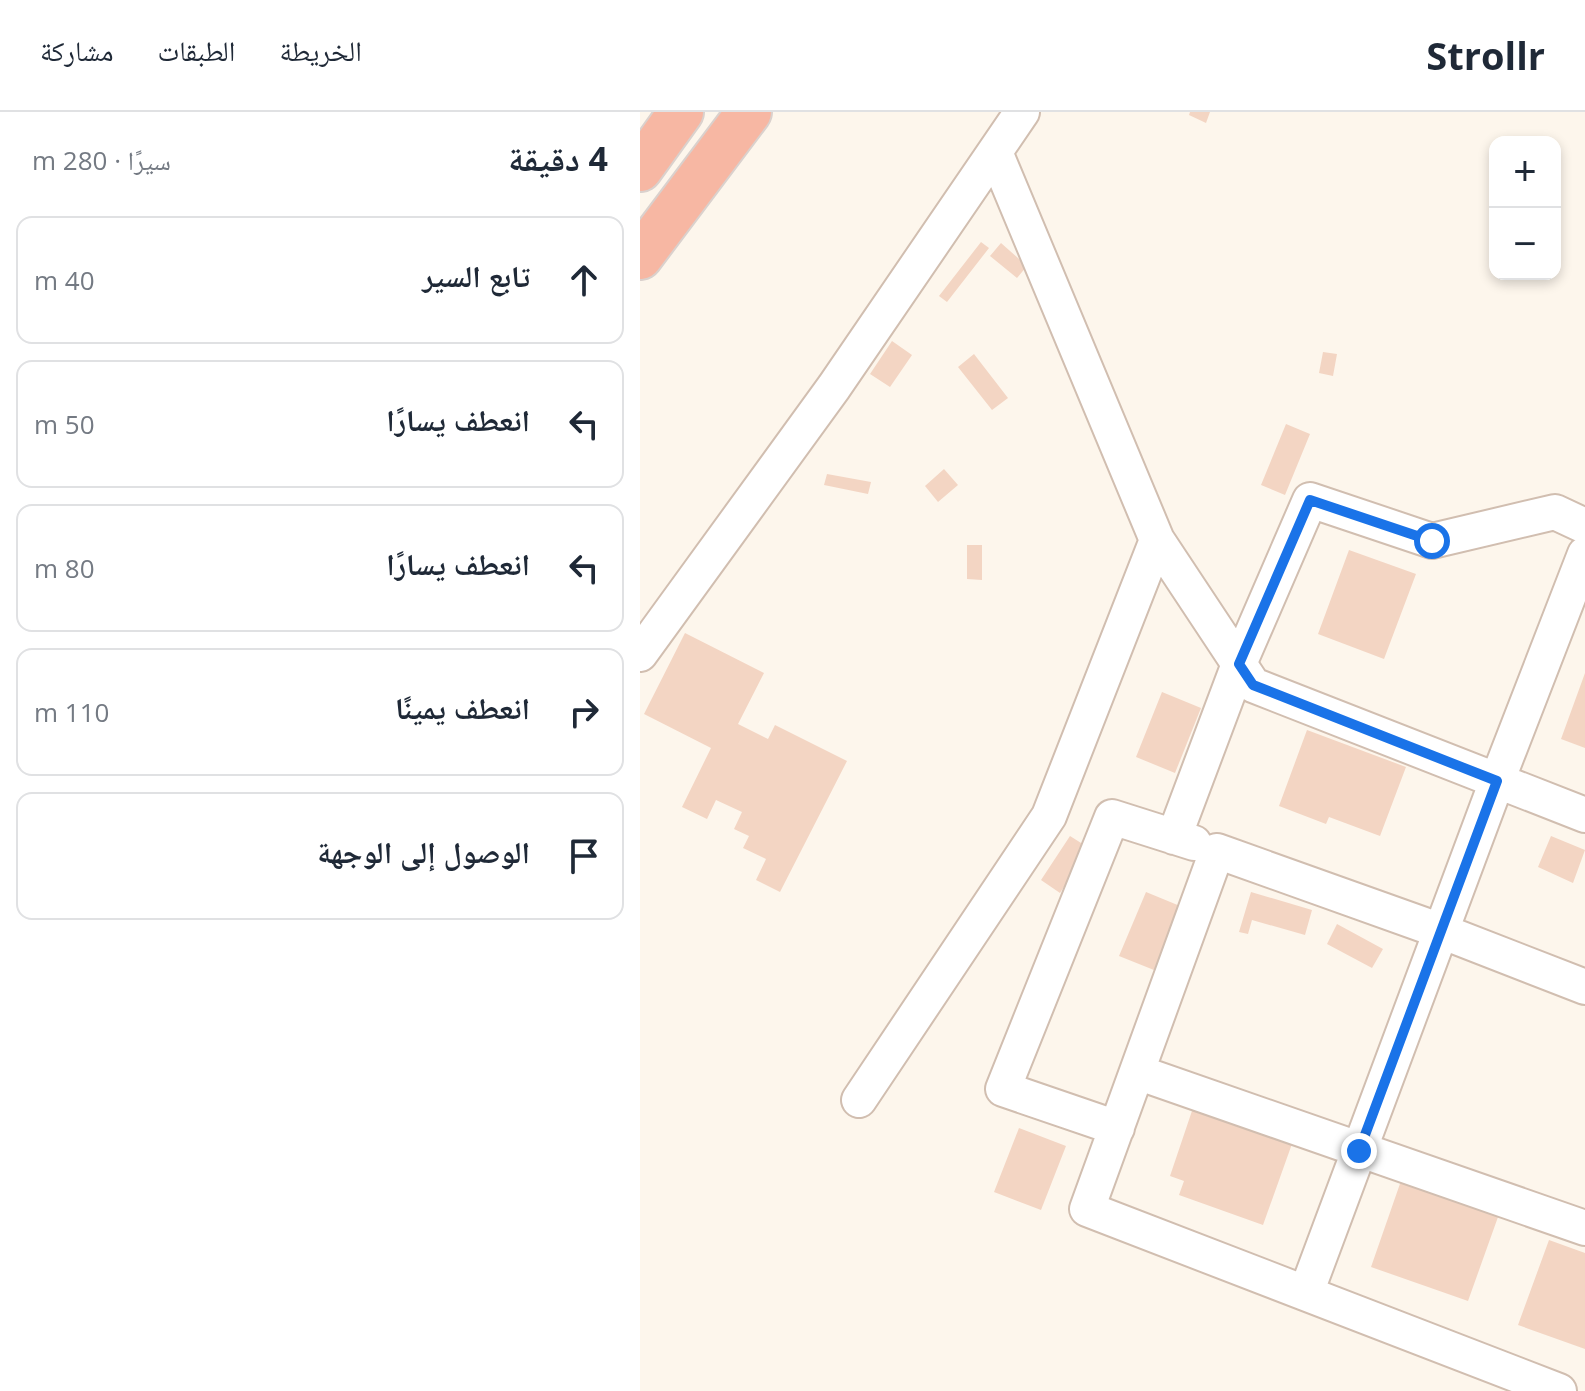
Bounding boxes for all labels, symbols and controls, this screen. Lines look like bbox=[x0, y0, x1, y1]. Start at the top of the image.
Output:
text: Strollr bbox=[1426, 29, 1545, 81]
text: مشاركة bbox=[40, 31, 114, 69]
text: الطبقات bbox=[158, 31, 235, 69]
text: الخريطة bbox=[279, 31, 362, 69]
text: 4 دقيقة bbox=[508, 135, 608, 181]
map controls bbox=[1489, 136, 1561, 280]
button: + bbox=[1489, 136, 1561, 208]
text: سيرًا · 280 m bbox=[32, 142, 171, 178]
button: − bbox=[1489, 208, 1561, 280]
text: تابع السير bbox=[422, 255, 530, 296]
icon: ahead bbox=[562, 258, 606, 302]
text: 40 m bbox=[34, 262, 95, 298]
text: انعطف يسارًا bbox=[386, 399, 530, 440]
icon: left bbox=[562, 402, 606, 446]
text: 50 m bbox=[34, 406, 95, 442]
route start bbox=[1414, 523, 1450, 559]
text: انعطف يسارًا bbox=[386, 543, 530, 584]
icon: left bbox=[562, 546, 606, 590]
text: 80 m bbox=[34, 550, 95, 586]
text: انعطف يمينًا bbox=[395, 687, 530, 728]
icon: right bbox=[562, 690, 606, 734]
text: 110 m bbox=[34, 694, 109, 730]
text: الوصول إلى الوجهة bbox=[317, 831, 530, 872]
icon: arrive bbox=[562, 834, 606, 878]
route end bbox=[1341, 1133, 1377, 1169]

